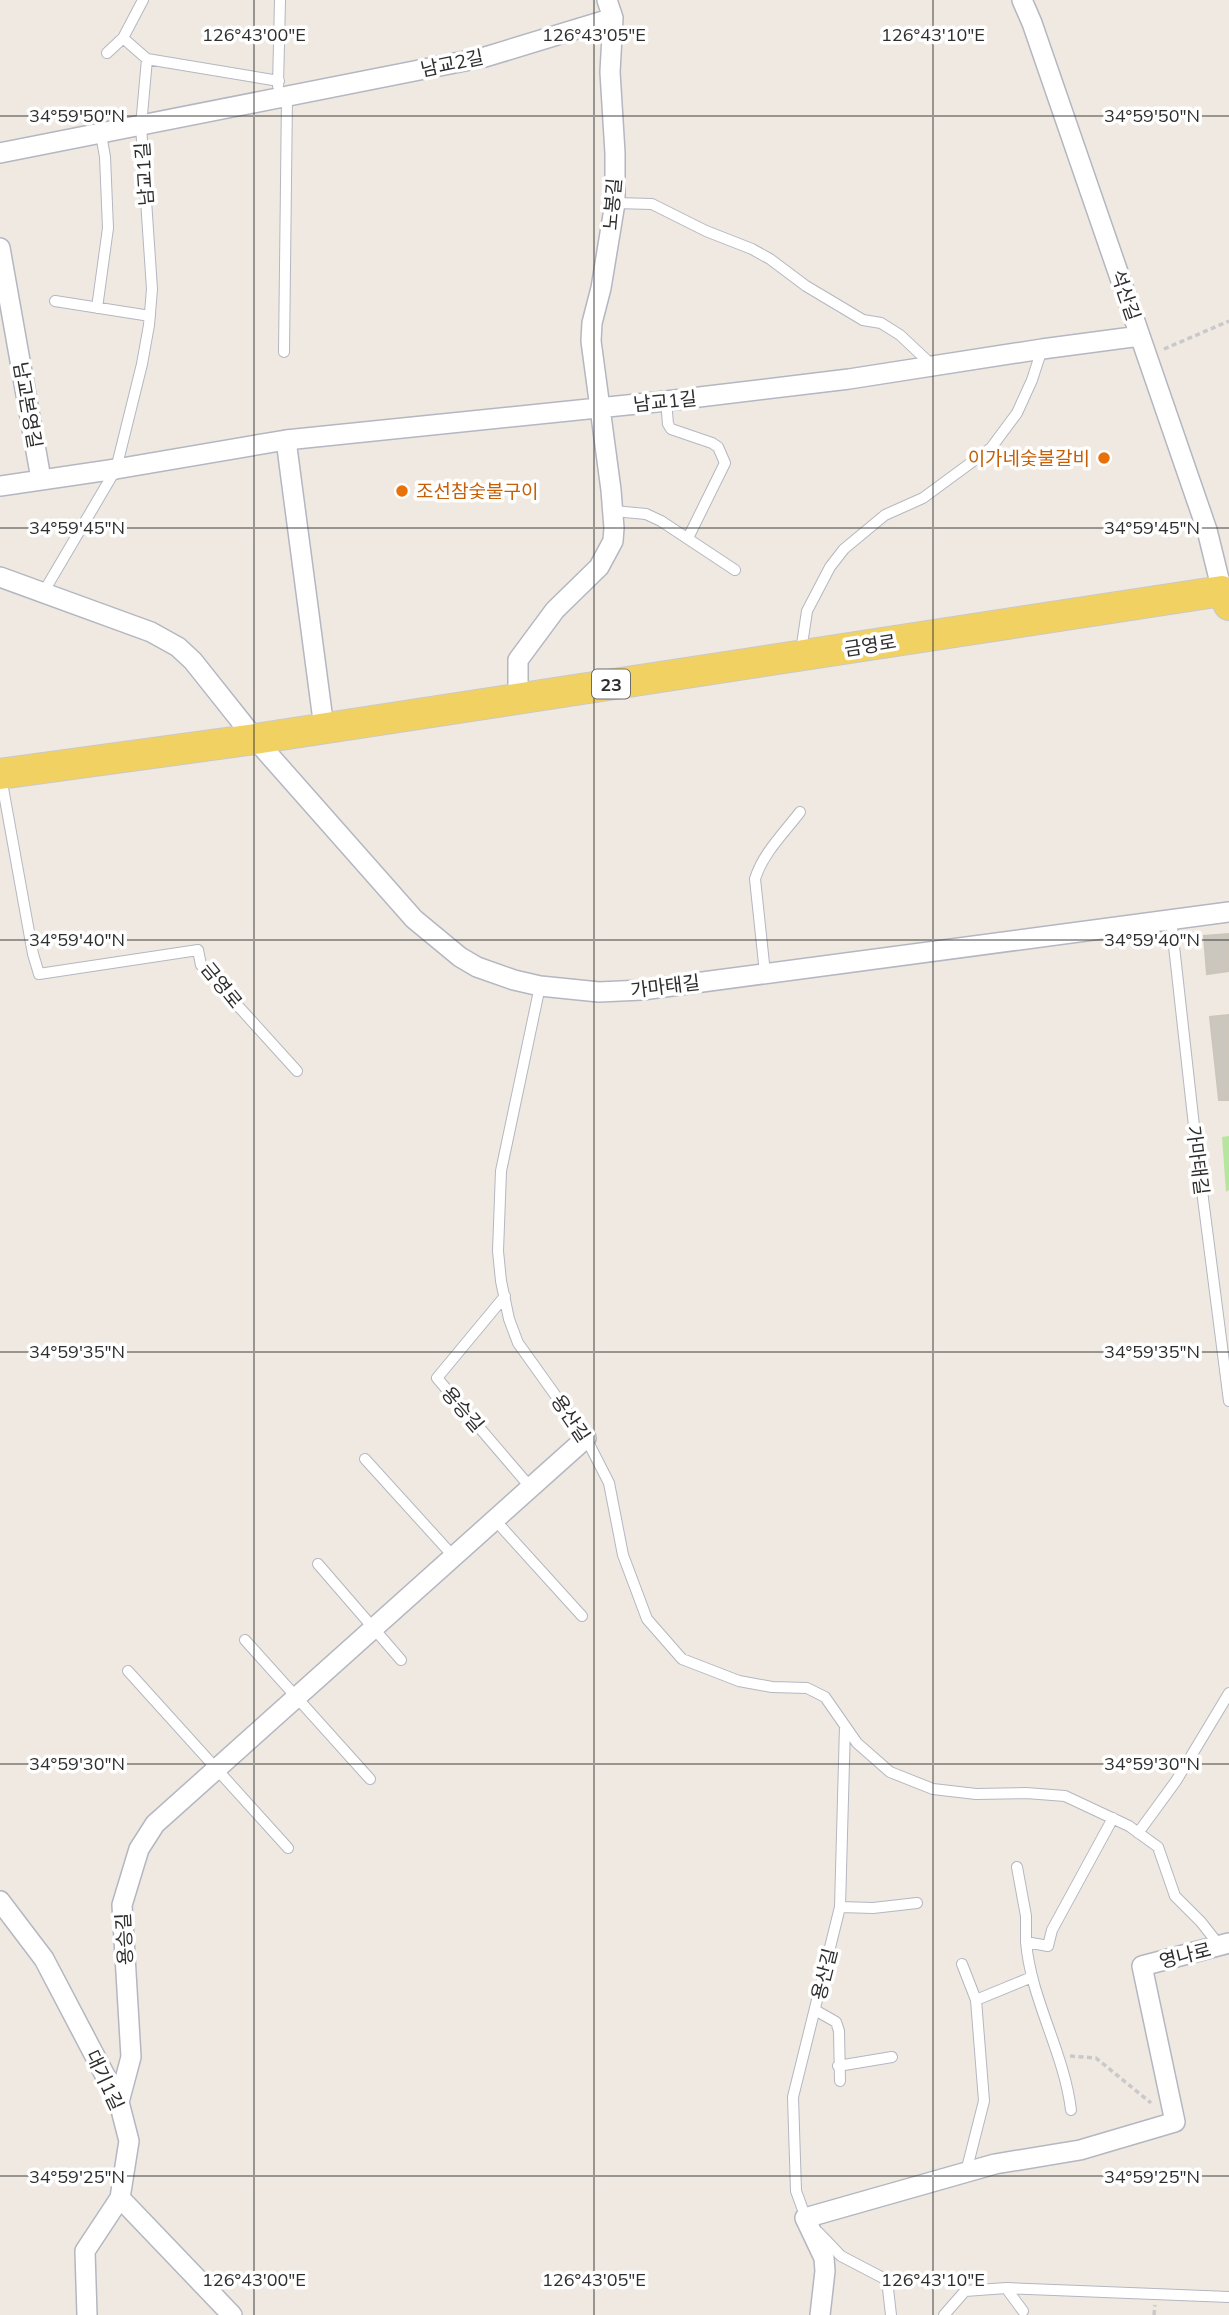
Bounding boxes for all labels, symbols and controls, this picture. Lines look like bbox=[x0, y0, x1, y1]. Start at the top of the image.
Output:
text: 126°43'00"E bbox=[202, 23, 306, 46]
text: 126°43'05"E bbox=[542, 23, 646, 46]
text: 126°43'10"E bbox=[881, 23, 985, 46]
street label: 남교2길 bbox=[418, 45, 486, 81]
text: 34°59'50"N bbox=[29, 104, 125, 127]
text: 34°59'50"N bbox=[1104, 104, 1200, 127]
street label: 남교1길 bbox=[130, 141, 158, 207]
street label: 노봉길 bbox=[598, 177, 626, 231]
street label: 석산길 bbox=[1106, 266, 1146, 324]
street label: 남교본영길 bbox=[9, 360, 47, 450]
street label: 남교1길 bbox=[632, 386, 698, 416]
place label: 이가네숯불갈비 bbox=[968, 446, 1090, 470]
marker: 이가네숯불갈비 bbox=[1096, 450, 1112, 466]
place label: 조선참숯불구이 bbox=[416, 479, 538, 503]
marker: 조선참숯불구이 bbox=[394, 483, 410, 499]
text: 34°59'45"N bbox=[29, 516, 125, 539]
text: 34°59'45"N bbox=[1104, 516, 1200, 539]
street label: 금영로 bbox=[842, 629, 898, 661]
road number: 23 bbox=[592, 670, 630, 698]
text: 34°59'40"N bbox=[29, 928, 125, 951]
text: 34°59'40"N bbox=[1104, 928, 1200, 951]
street label: 금영로 bbox=[196, 957, 248, 1013]
street label: 가마태길 bbox=[629, 970, 701, 1002]
street label: 가마태길 bbox=[1182, 1124, 1214, 1196]
text: 34°59'35"N bbox=[29, 1340, 125, 1363]
text: 34°59'35"N bbox=[1104, 1340, 1200, 1363]
street label: 용승길 bbox=[437, 1381, 489, 1437]
street label: 용산길 bbox=[546, 1390, 596, 1446]
text: 34°59'30"N bbox=[29, 1752, 125, 1775]
text: 34°59'30"N bbox=[1104, 1752, 1200, 1775]
street label: 용승길 bbox=[111, 1912, 137, 1966]
street label: 영나로 bbox=[1157, 1937, 1213, 1973]
street label: 용산길 bbox=[806, 1946, 842, 2002]
street label: 대기1길 bbox=[81, 2046, 129, 2114]
text: 34°59'25"N bbox=[29, 2165, 125, 2188]
text: 34°59'25"N bbox=[1104, 2165, 1200, 2188]
text: 126°43'00"E bbox=[202, 2268, 306, 2291]
text: 126°43'05"E bbox=[542, 2268, 646, 2291]
text: 126°43'10"E bbox=[881, 2268, 985, 2291]

